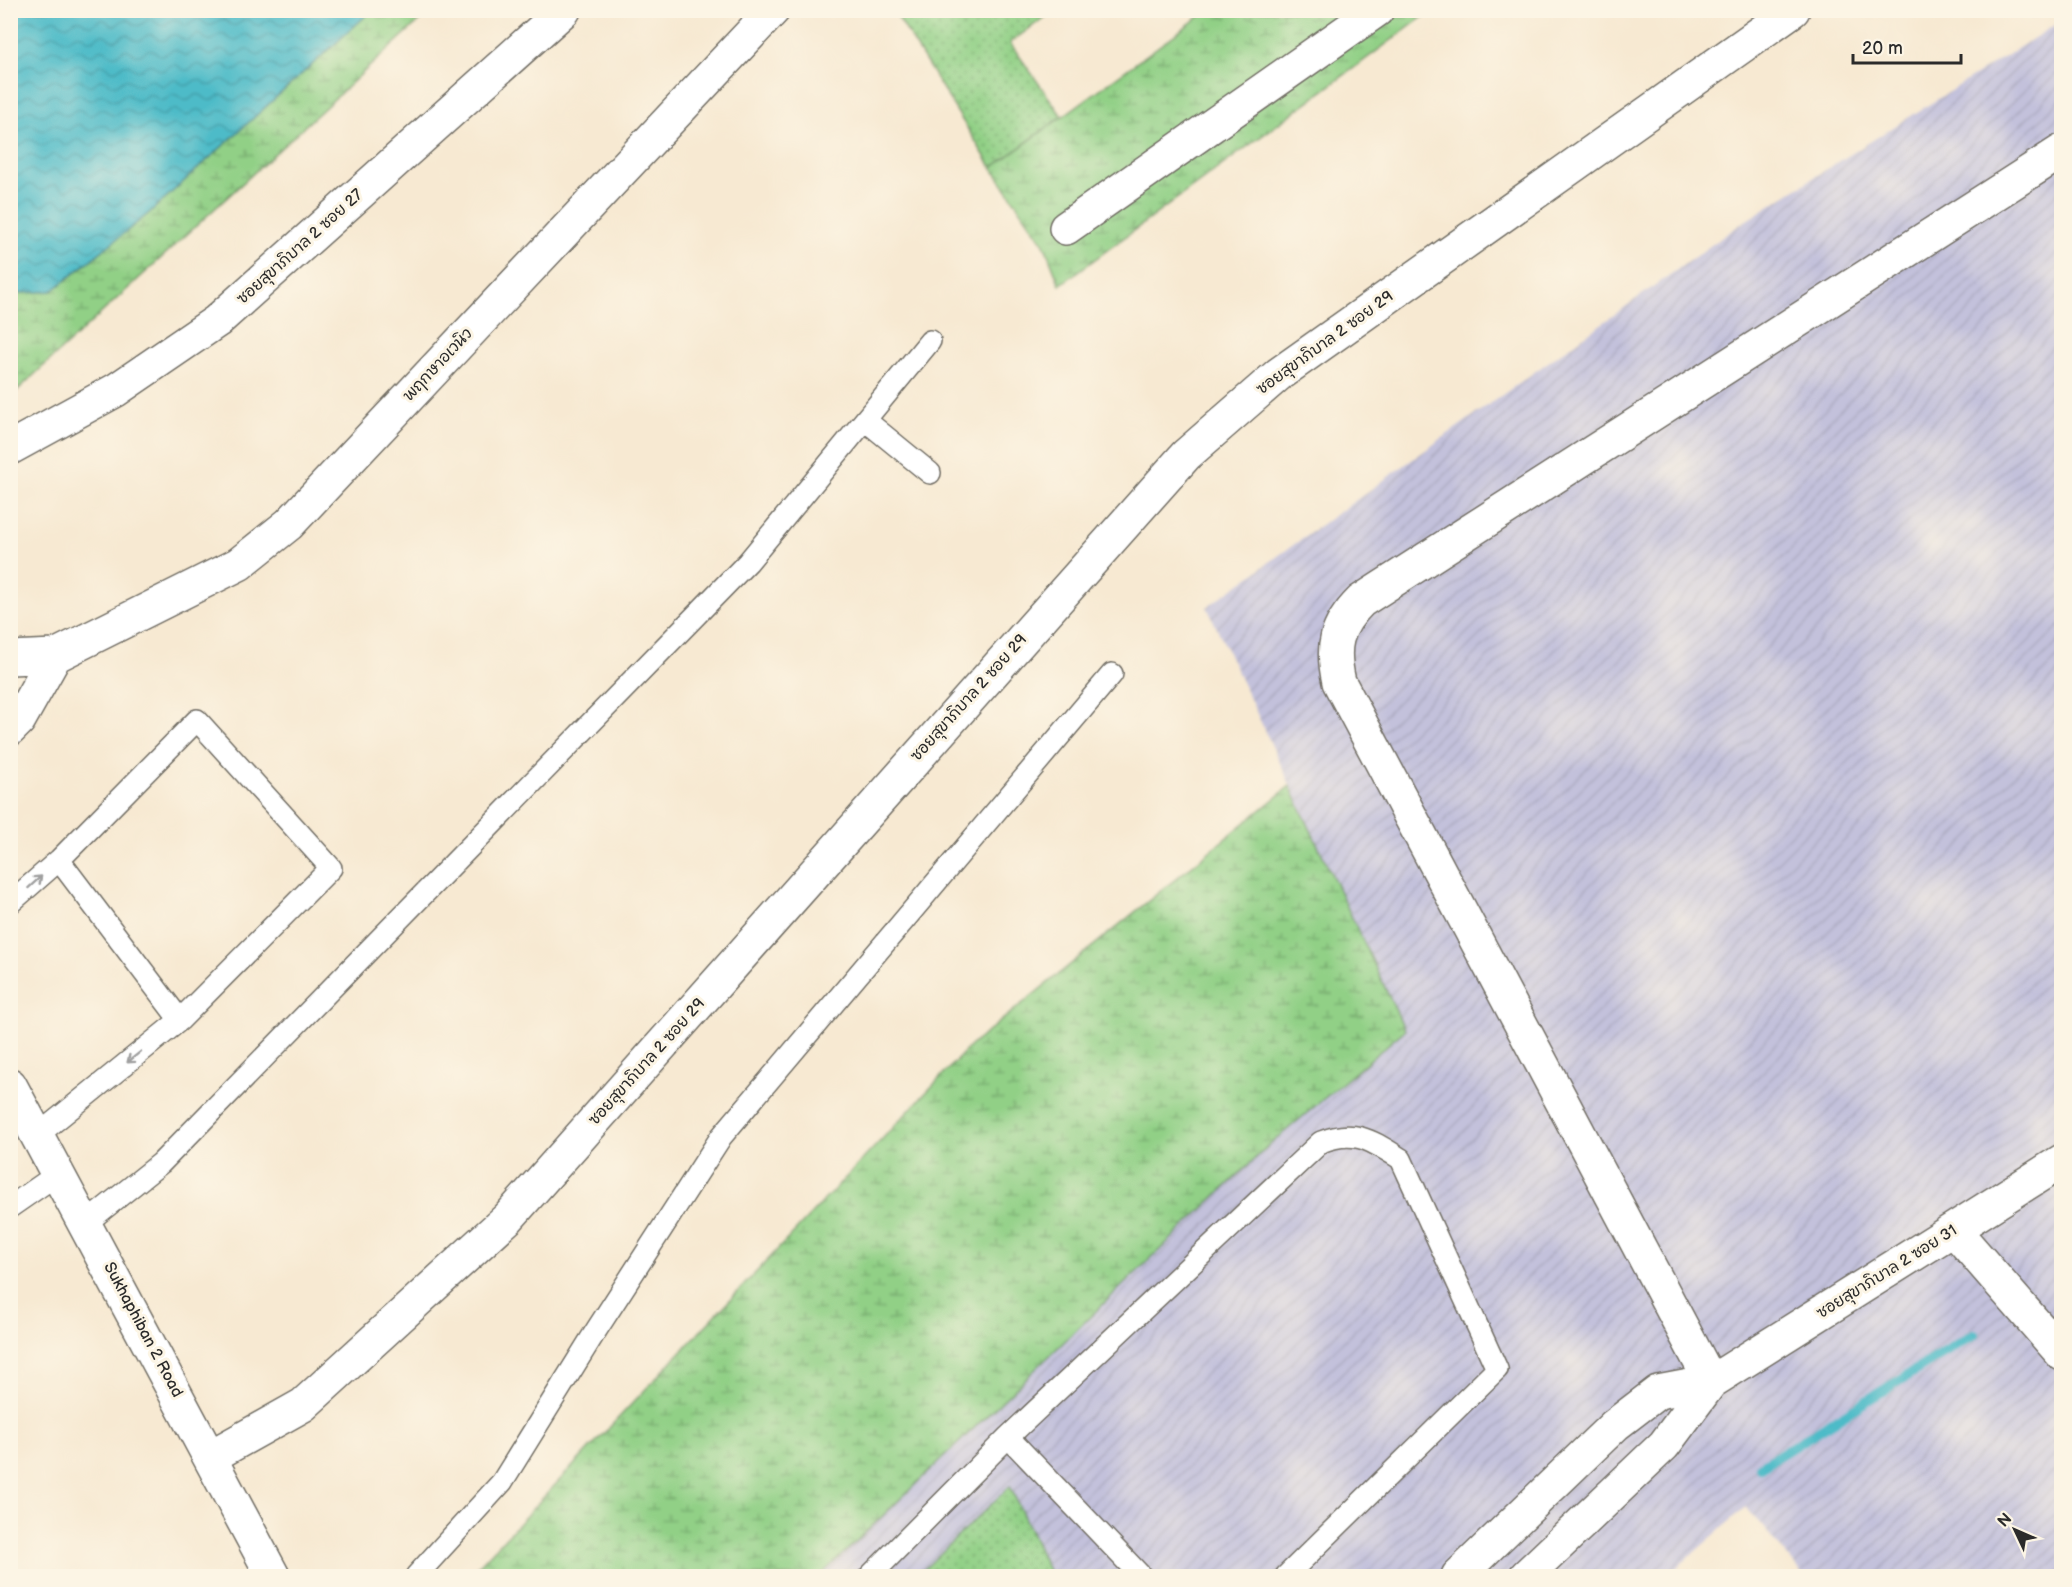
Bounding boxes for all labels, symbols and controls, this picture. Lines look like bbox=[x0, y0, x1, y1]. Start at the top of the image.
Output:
scale bar bbox=[1853, 27, 1961, 65]
text: 20 m bbox=[1862, 38, 1903, 59]
street label: ซอยสุขาภิบาล 2 ซอย 27 bbox=[232, 184, 368, 310]
street label: ซอยสุขาภิบาล 2 ซอย 29 bbox=[1252, 285, 1398, 401]
street label: พฤกษาอเวนิว bbox=[398, 323, 477, 406]
street label: ซอยสุขาภิบาล 2 ซอย 29 bbox=[905, 629, 1033, 767]
one-way arrow bbox=[27, 875, 42, 889]
street label: ซอยสุขาภิบาล 2 ซอย 29 bbox=[583, 993, 711, 1131]
one-way arrow bbox=[127, 1050, 143, 1063]
street label: ซอยสุขาภิบาล 2 ซอย 31 bbox=[1812, 1219, 1962, 1325]
street label: Sukhaphiban 2 Road bbox=[99, 1259, 187, 1401]
north arrow bbox=[1985, 1500, 2045, 1560]
text: N bbox=[1994, 1510, 2016, 1532]

